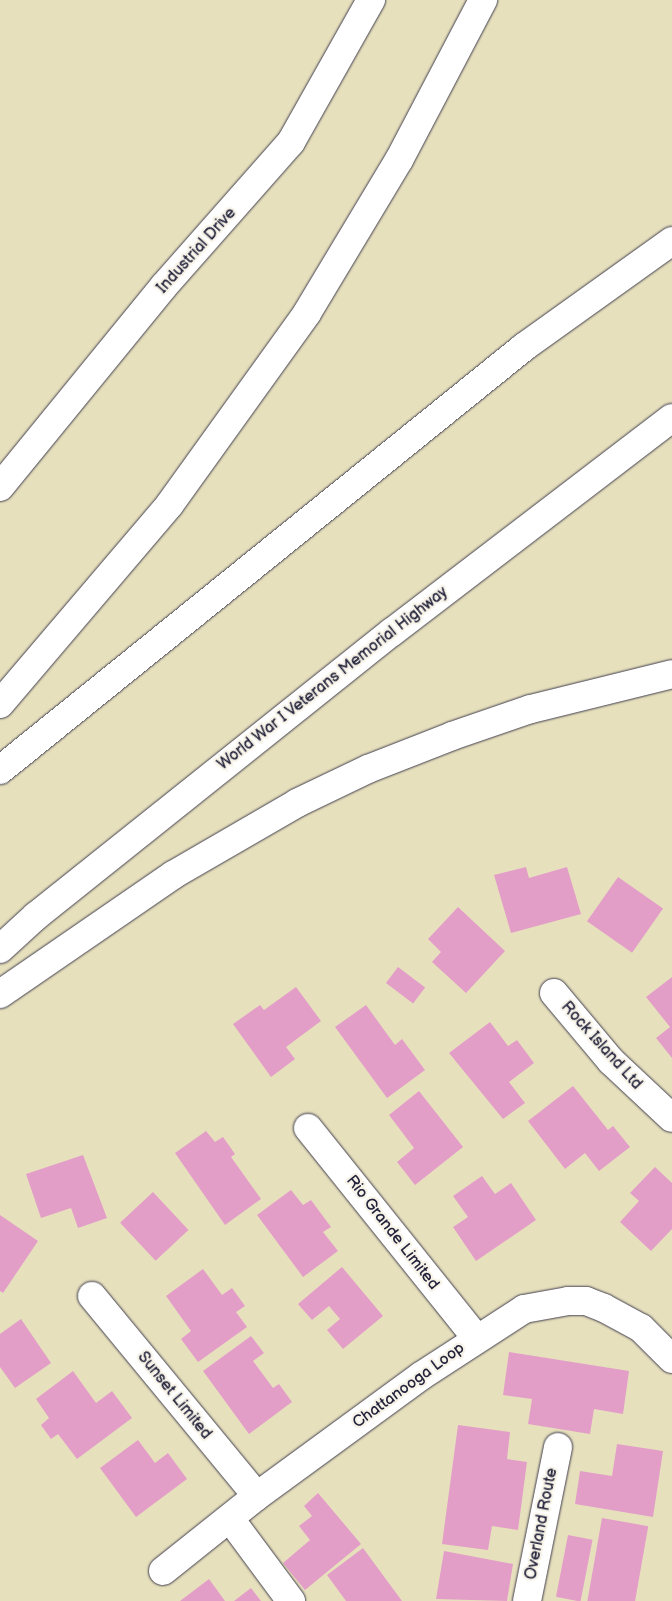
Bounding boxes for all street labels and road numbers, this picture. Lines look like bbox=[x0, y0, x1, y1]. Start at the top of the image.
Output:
street label: Industrial Drive bbox=[153, 204, 241, 298]
street label: World War I Veterans Memorial Highway bbox=[214, 583, 452, 775]
street label: Rock Island Ltd bbox=[556, 998, 646, 1094]
street label: Rio Grande Limited bbox=[341, 1172, 443, 1294]
street label: Chattanooga Loop bbox=[349, 1339, 469, 1433]
street label: Sunset Limited bbox=[133, 1348, 215, 1444]
street label: Overland Route bbox=[522, 1467, 562, 1581]

